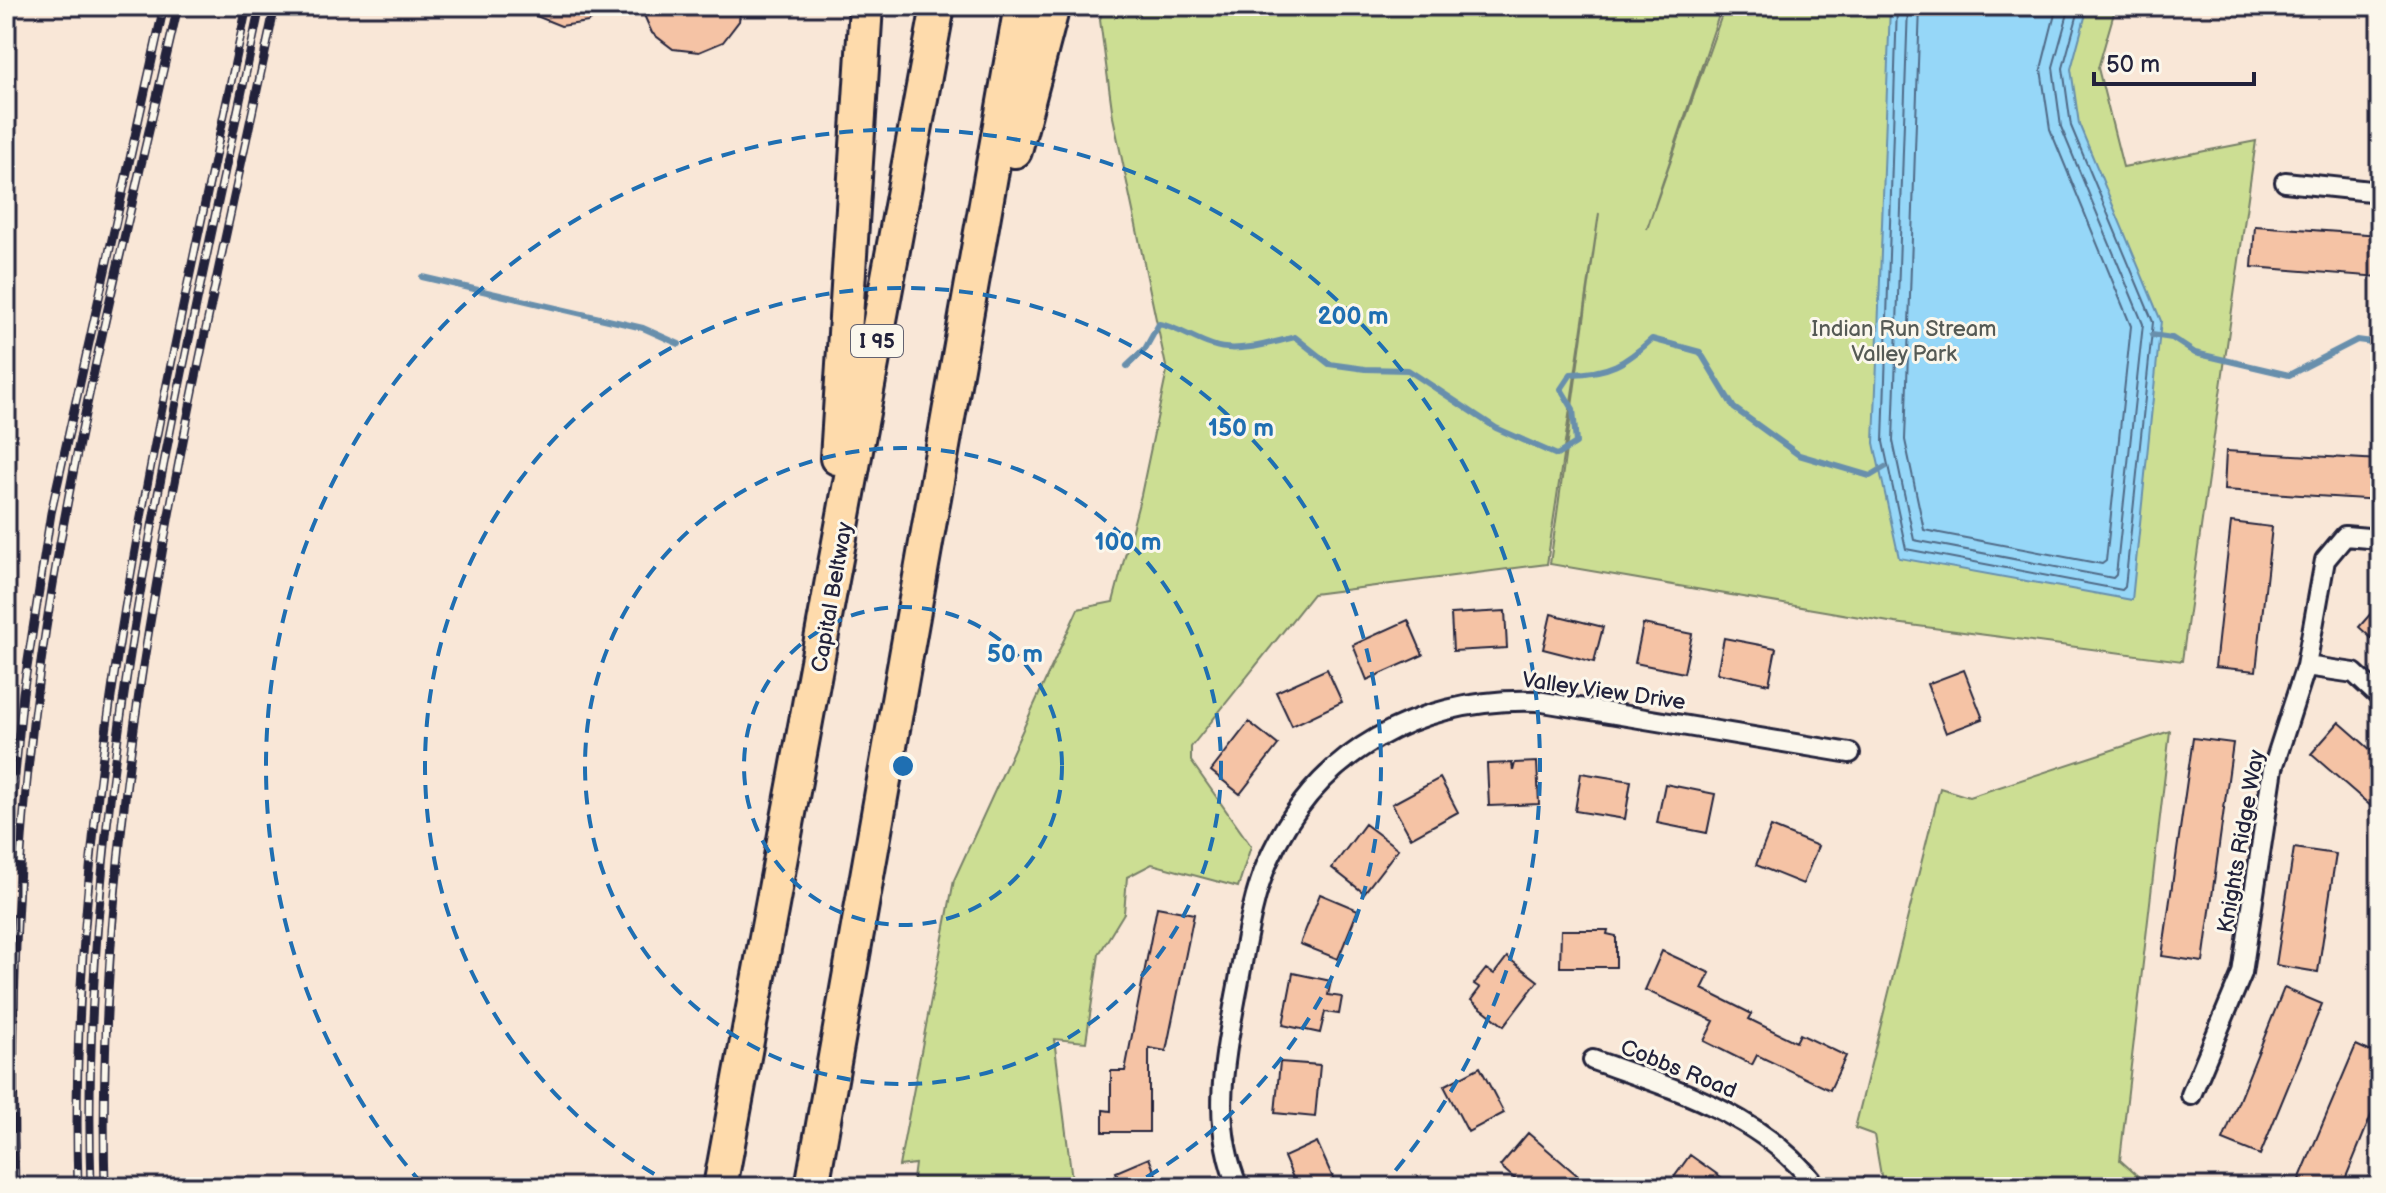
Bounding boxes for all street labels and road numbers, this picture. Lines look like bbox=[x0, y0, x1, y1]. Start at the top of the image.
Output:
road number: I 95 bbox=[851, 325, 903, 357]
street label: Capital Beltway bbox=[806, 520, 859, 675]
street label: Valley View Drive bbox=[1520, 667, 1687, 716]
street label: Knights Ridge Way bbox=[2212, 748, 2271, 935]
street label: Cobbs Road bbox=[1616, 1034, 1740, 1105]

